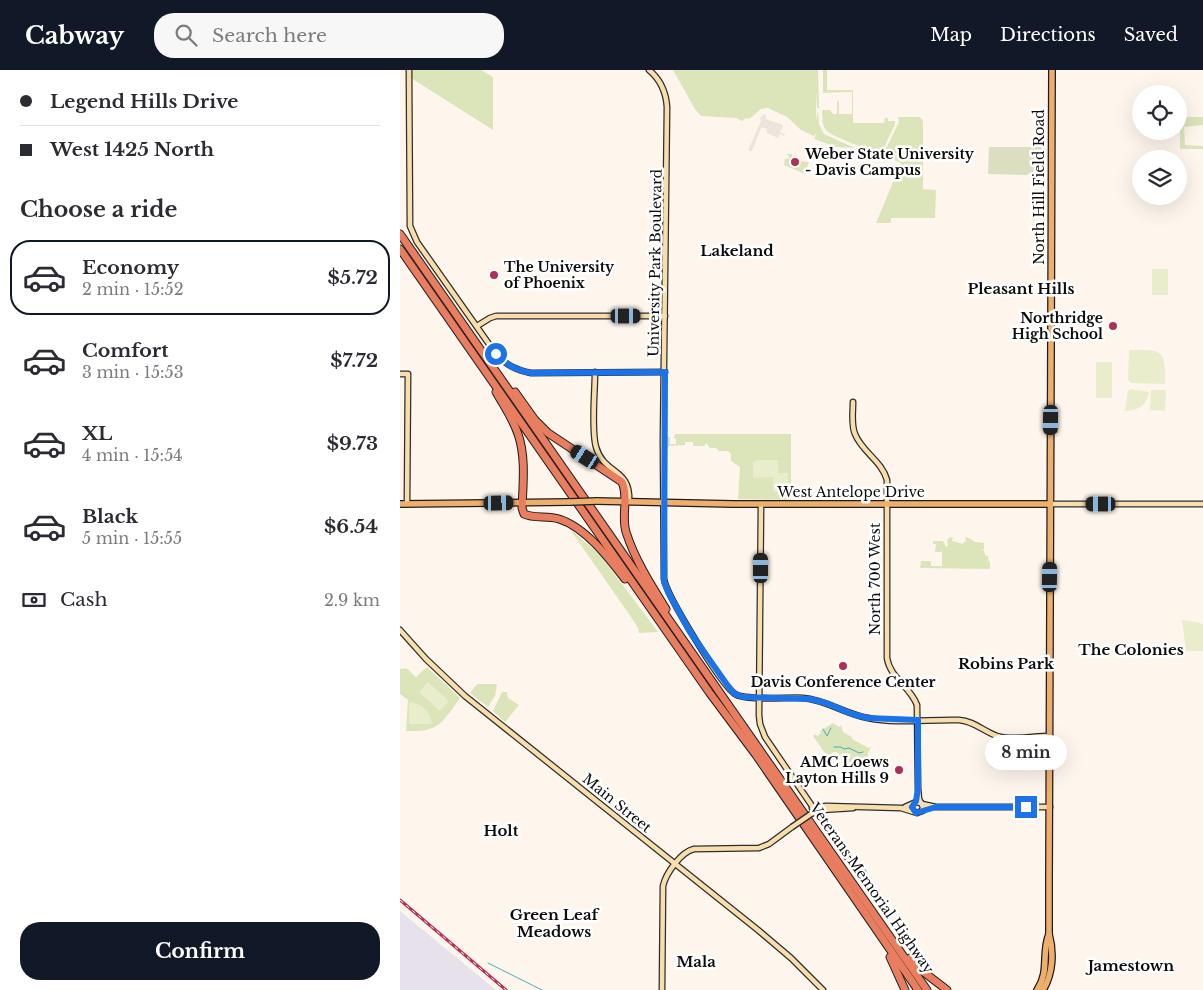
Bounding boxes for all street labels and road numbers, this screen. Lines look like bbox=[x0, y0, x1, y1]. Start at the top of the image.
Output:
street label: North Hill Field Road bbox=[1030, 109, 1048, 265]
street label: University Park Boulevard bbox=[644, 168, 666, 357]
street label: West Antelope Drive bbox=[776, 483, 925, 501]
street label: North 700 West bbox=[866, 522, 884, 635]
street label: Main Street bbox=[579, 770, 656, 837]
street label: Veterans Memorial Highway bbox=[806, 798, 938, 977]

